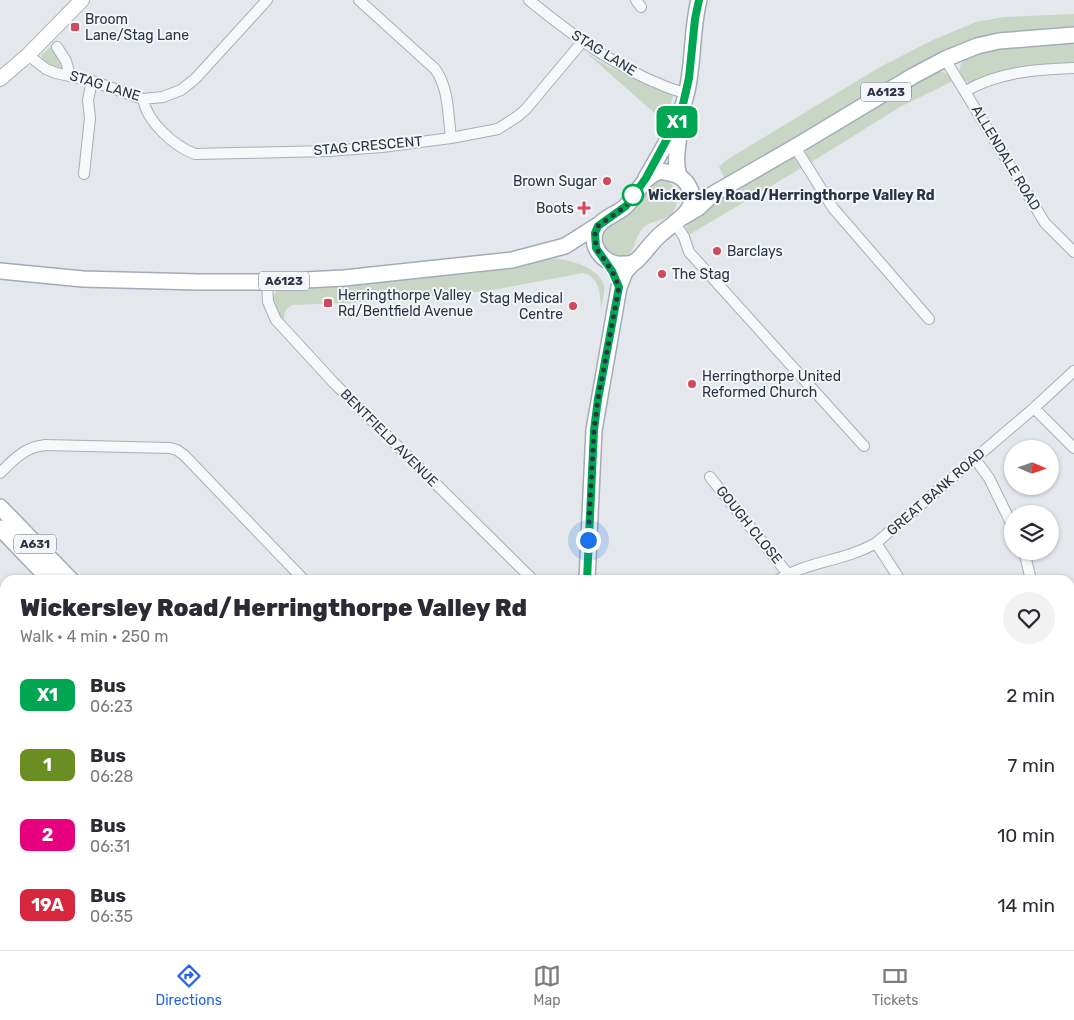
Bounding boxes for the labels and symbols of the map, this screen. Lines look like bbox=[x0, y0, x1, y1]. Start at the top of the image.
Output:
place label: Broom Lane/Stag Lane bbox=[85, 11, 189, 44]
marker: Broom Lane/Stag Lane bbox=[69, 21, 81, 33]
street label: STAG LANE bbox=[568, 26, 640, 80]
street label: STAG LANE bbox=[67, 67, 143, 105]
road number: A6123 bbox=[861, 82, 911, 101]
street label: ALLENDALE ROAD bbox=[968, 102, 1044, 214]
line badge: X1 bbox=[654, 106, 700, 138]
street label: STAG CRESCENT bbox=[313, 133, 423, 159]
place label: Brown Sugar bbox=[513, 173, 598, 190]
marker: Brown Sugar bbox=[601, 175, 613, 187]
marker: Wickersley Road/Herringthorpe Valley Rd bbox=[622, 184, 644, 206]
place label: Wickersley Road/Herringthorpe Valley Rd bbox=[648, 187, 935, 204]
place label: Boots bbox=[536, 200, 574, 217]
marker: Boots bbox=[578, 202, 590, 214]
place label: Barclays bbox=[727, 243, 783, 260]
marker: Barclays bbox=[711, 245, 723, 257]
place label: The Stag bbox=[672, 266, 730, 283]
marker: The Stag bbox=[656, 268, 668, 280]
road number: A6123 bbox=[259, 272, 309, 290]
place label: Herringthorpe Valley Rd/Bentfield Avenue bbox=[338, 287, 473, 320]
place label: Stag Medical Centre bbox=[480, 290, 563, 323]
marker: Herringthorpe Valley Rd/Bentfield Avenue bbox=[322, 297, 334, 309]
marker: Stag Medical Centre bbox=[567, 300, 579, 312]
place label: Herringthorpe United Reformed Church bbox=[702, 368, 841, 401]
marker: Herringthorpe United Reformed Church bbox=[686, 378, 698, 390]
street label: BENTFIELD AVENUE bbox=[337, 386, 441, 490]
north arrow bbox=[1004, 440, 1059, 495]
street label: GREAT BANK ROAD bbox=[884, 445, 988, 539]
street label: GOUGH CLOSE bbox=[712, 483, 786, 567]
your location bbox=[576, 528, 601, 553]
road number: A631 bbox=[14, 534, 56, 554]

